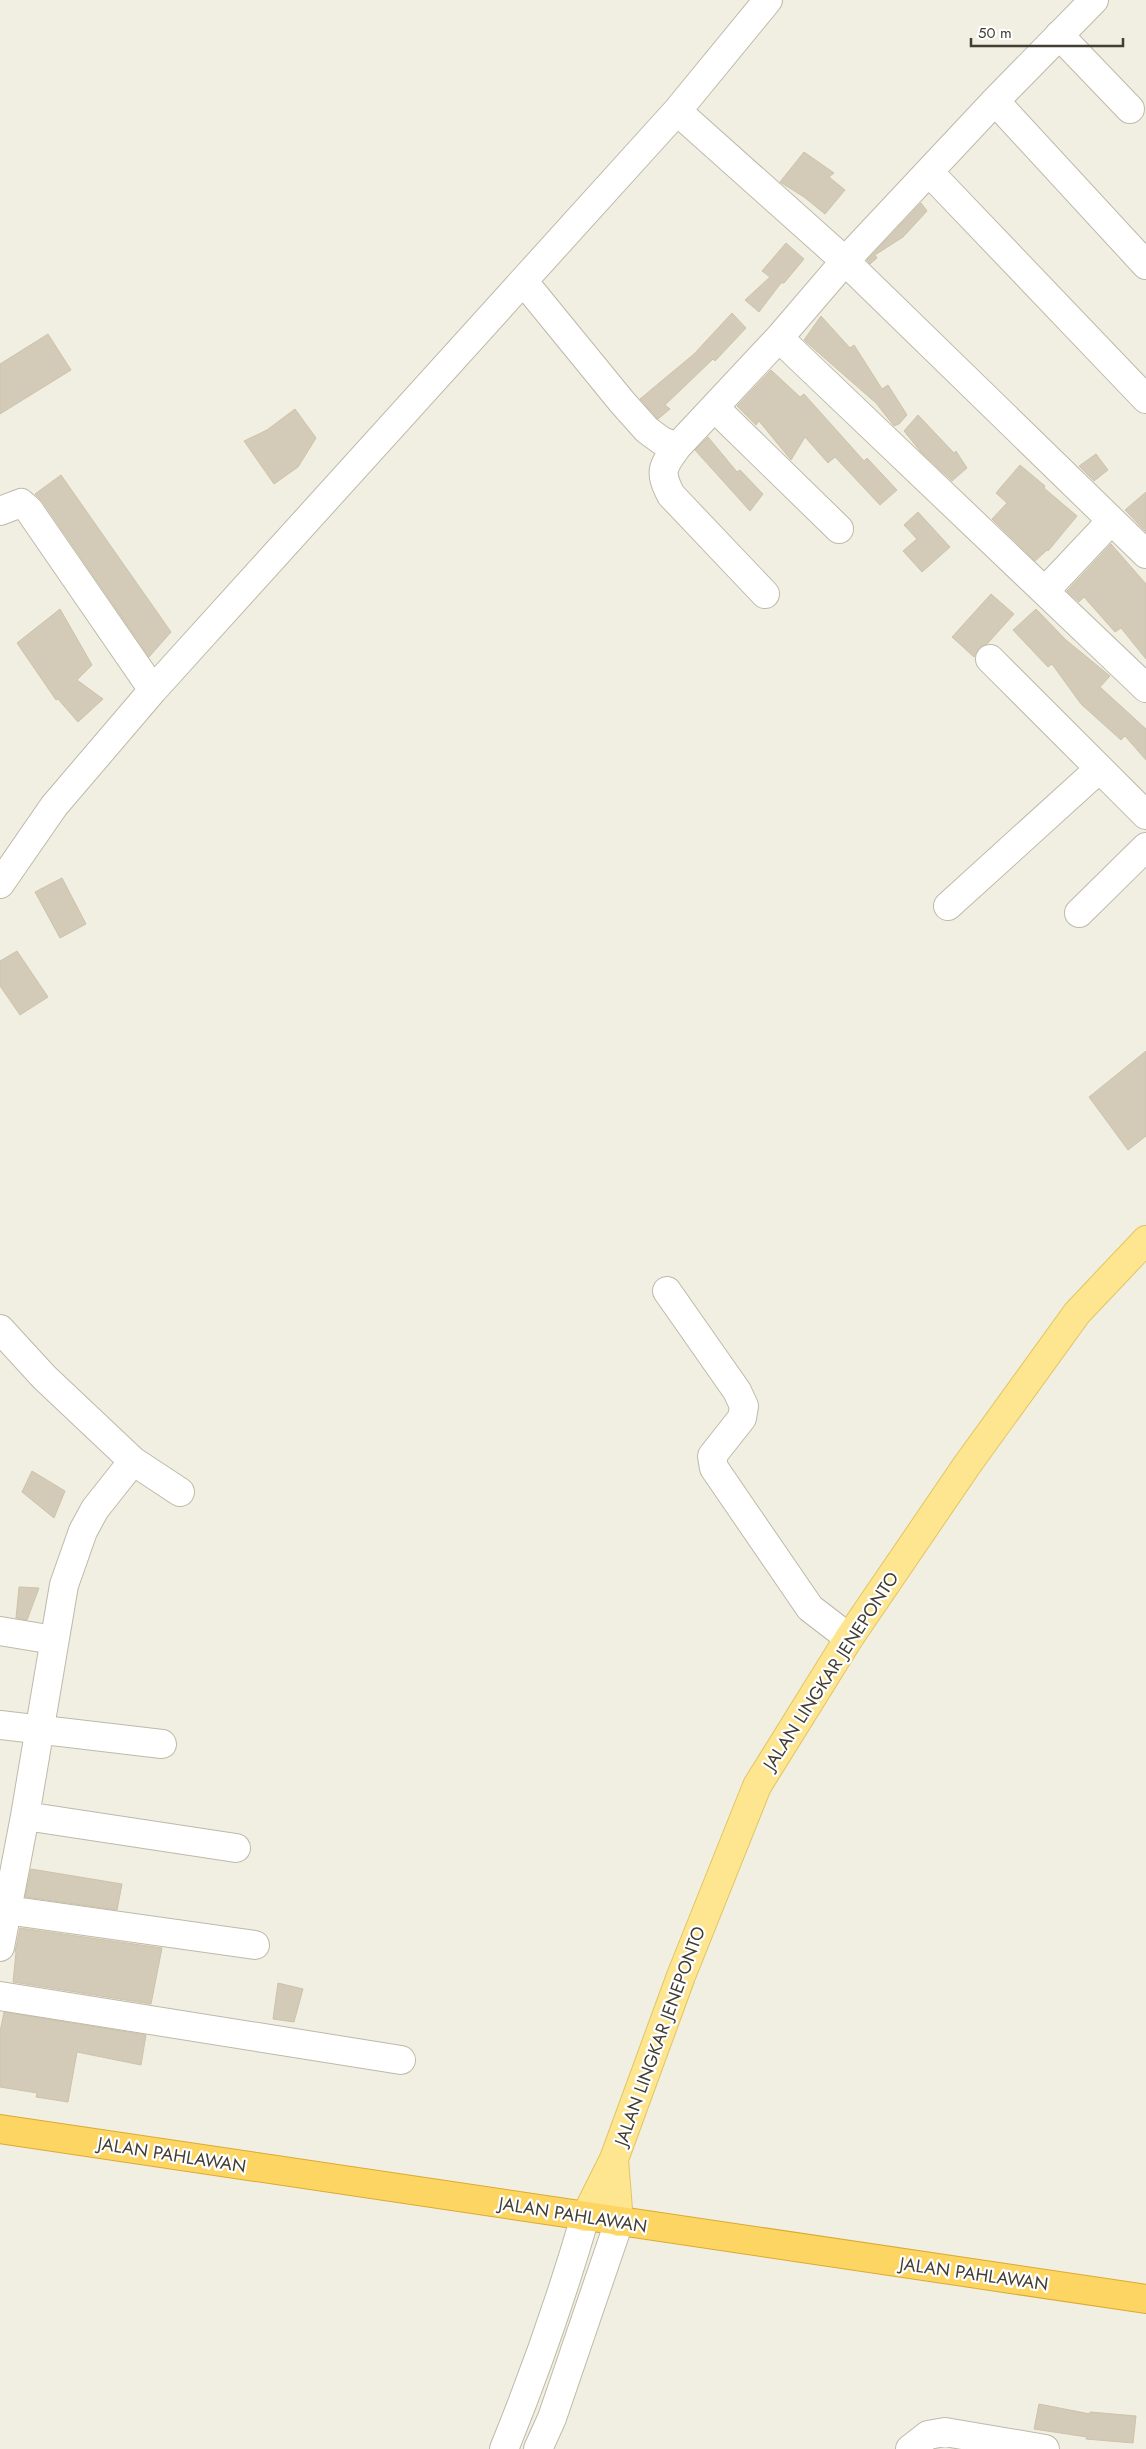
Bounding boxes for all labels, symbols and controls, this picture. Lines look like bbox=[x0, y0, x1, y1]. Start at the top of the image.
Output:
scale bar bbox=[971, 15, 1124, 47]
text: 50 m bbox=[978, 22, 1012, 44]
street label: JALAN LINGKAR JENEPONTO bbox=[756, 1567, 905, 1777]
street label: JALAN LINGKAR JENEPONTO bbox=[607, 1923, 712, 2151]
street label: JALAN PAHLAWAN bbox=[94, 2130, 248, 2180]
street label: JALAN PAHLAWAN bbox=[495, 2190, 649, 2240]
street label: JALAN PAHLAWAN bbox=[896, 2250, 1050, 2297]

